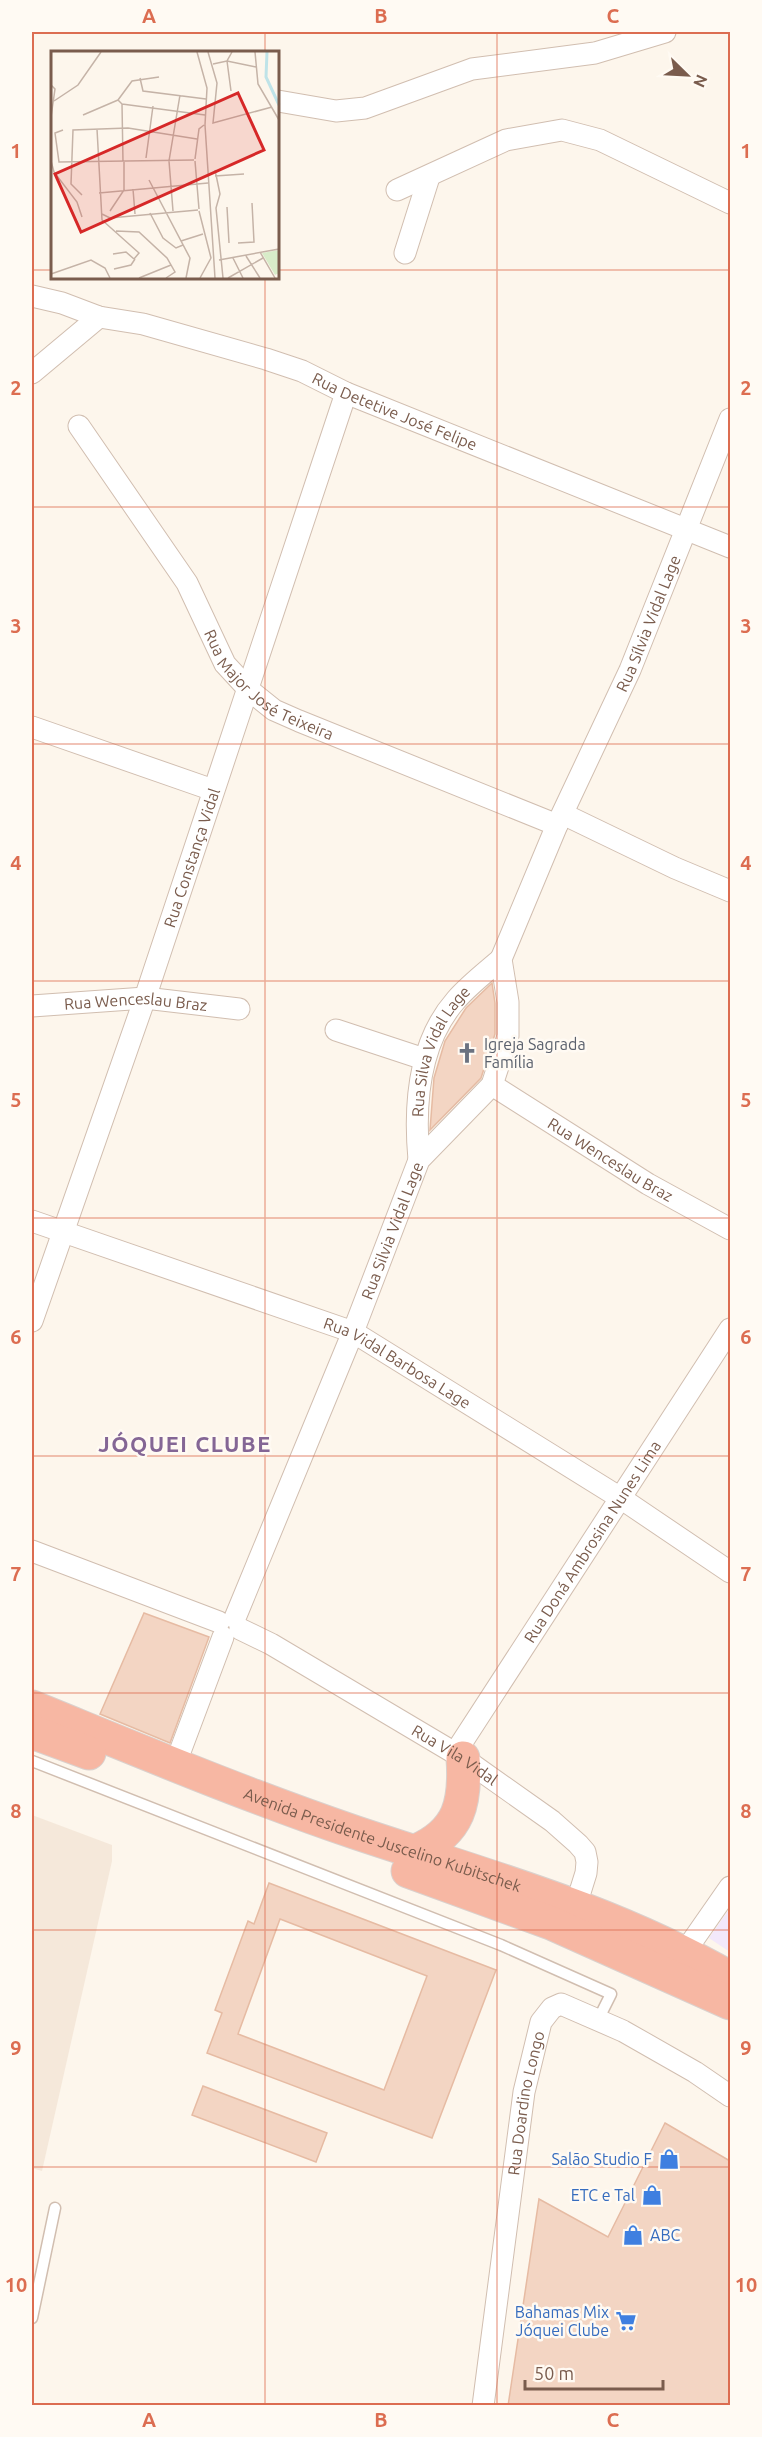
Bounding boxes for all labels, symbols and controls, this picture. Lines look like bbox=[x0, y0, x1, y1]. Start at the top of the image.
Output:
text: A bbox=[142, 4, 156, 27]
text: B bbox=[374, 4, 388, 27]
text: C bbox=[607, 4, 620, 27]
north arrow bbox=[657, 45, 717, 105]
inset map bbox=[51, 51, 279, 279]
text: N bbox=[690, 72, 711, 90]
text: 1 bbox=[10, 139, 22, 162]
text: 1 bbox=[740, 139, 752, 162]
street label: Rua Detetive José Felipe bbox=[309, 369, 480, 454]
text: 2 bbox=[10, 376, 22, 399]
text: 2 bbox=[740, 376, 752, 399]
street label: Rua Sílvia Vidal Lage bbox=[612, 553, 684, 694]
text: 3 bbox=[10, 614, 22, 637]
text: 3 bbox=[740, 614, 752, 637]
street label: Rua Major José Teixeira bbox=[201, 626, 336, 743]
street label: Rua Constança Vidal bbox=[160, 786, 223, 930]
text: 4 bbox=[10, 851, 22, 874]
text: 4 bbox=[740, 851, 752, 874]
street label: Rua Silva Vidal Lage bbox=[408, 982, 473, 1117]
street label: Rua Wenceslau Braz bbox=[63, 989, 208, 1014]
place label: Igreja Sagrada Família bbox=[484, 1035, 586, 1071]
church icon: Igreja Sagrada Família bbox=[455, 1041, 479, 1065]
text: 5 bbox=[10, 1088, 22, 1111]
text: 5 bbox=[740, 1088, 752, 1111]
street label: Rua Wenceslau Braz bbox=[545, 1114, 676, 1205]
street label: Rua Silvia Vidal Lage bbox=[357, 1159, 426, 1302]
street label: Rua Vidal Barbosa Lage bbox=[321, 1314, 474, 1412]
text: 6 bbox=[10, 1325, 22, 1348]
text: 6 bbox=[740, 1325, 752, 1348]
district label: JÓQUEI CLUBE bbox=[98, 1431, 272, 1456]
street label: Rua Doná Ambrosina Nunes Lima bbox=[520, 1437, 664, 1646]
text: 7 bbox=[10, 1562, 22, 1585]
text: 7 bbox=[740, 1562, 752, 1585]
street label: Rua Vila Vidal bbox=[409, 1721, 501, 1789]
street label: Avenida Presidente Juscelino Kubitschek bbox=[241, 1784, 524, 1895]
text: 8 bbox=[10, 1799, 22, 1822]
text: 8 bbox=[740, 1799, 752, 1822]
street label: Rua Doardino Longo bbox=[504, 2029, 548, 2176]
text: 9 bbox=[10, 2036, 22, 2059]
text: 9 bbox=[740, 2036, 752, 2059]
shop icon: Salão Studio F bbox=[657, 2147, 681, 2171]
place label: Salão Studio F bbox=[551, 2150, 652, 2168]
shop icon: ETC e Tal bbox=[640, 2183, 664, 2207]
place label: ETC e Tal bbox=[571, 2186, 635, 2204]
shop icon: ABC bbox=[621, 2223, 645, 2247]
place label: ABC bbox=[650, 2226, 681, 2244]
text: 10 bbox=[5, 2273, 27, 2296]
text: 10 bbox=[735, 2273, 757, 2296]
place label: Bahamas Mix Jóquei Clube bbox=[515, 2303, 609, 2339]
supermarket icon: Bahamas Mix Jóquei Clube bbox=[614, 2309, 638, 2333]
scale bar bbox=[525, 2353, 663, 2391]
text: 50 m bbox=[534, 2363, 574, 2383]
text: A bbox=[142, 2408, 156, 2431]
text: B bbox=[374, 2408, 388, 2431]
text: C bbox=[607, 2408, 620, 2431]

